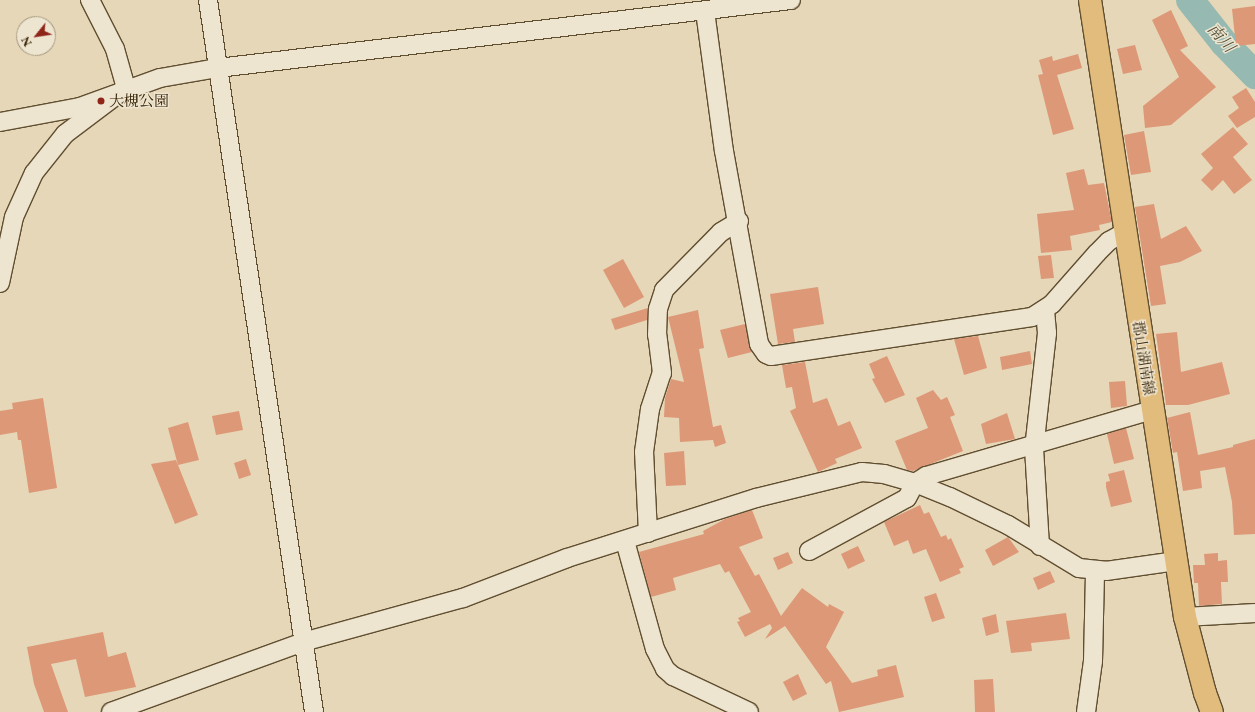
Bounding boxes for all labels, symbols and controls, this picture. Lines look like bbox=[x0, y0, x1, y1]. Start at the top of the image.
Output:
north arrow bbox=[16, 16, 56, 56]
water label: 南川 bbox=[1203, 20, 1239, 56]
text: N bbox=[18, 34, 35, 49]
place label: 大槻公園 bbox=[109, 92, 169, 110]
marker: 大槻公園 bbox=[96, 96, 106, 106]
street label: 郡山湖南線 bbox=[1129, 320, 1159, 396]

